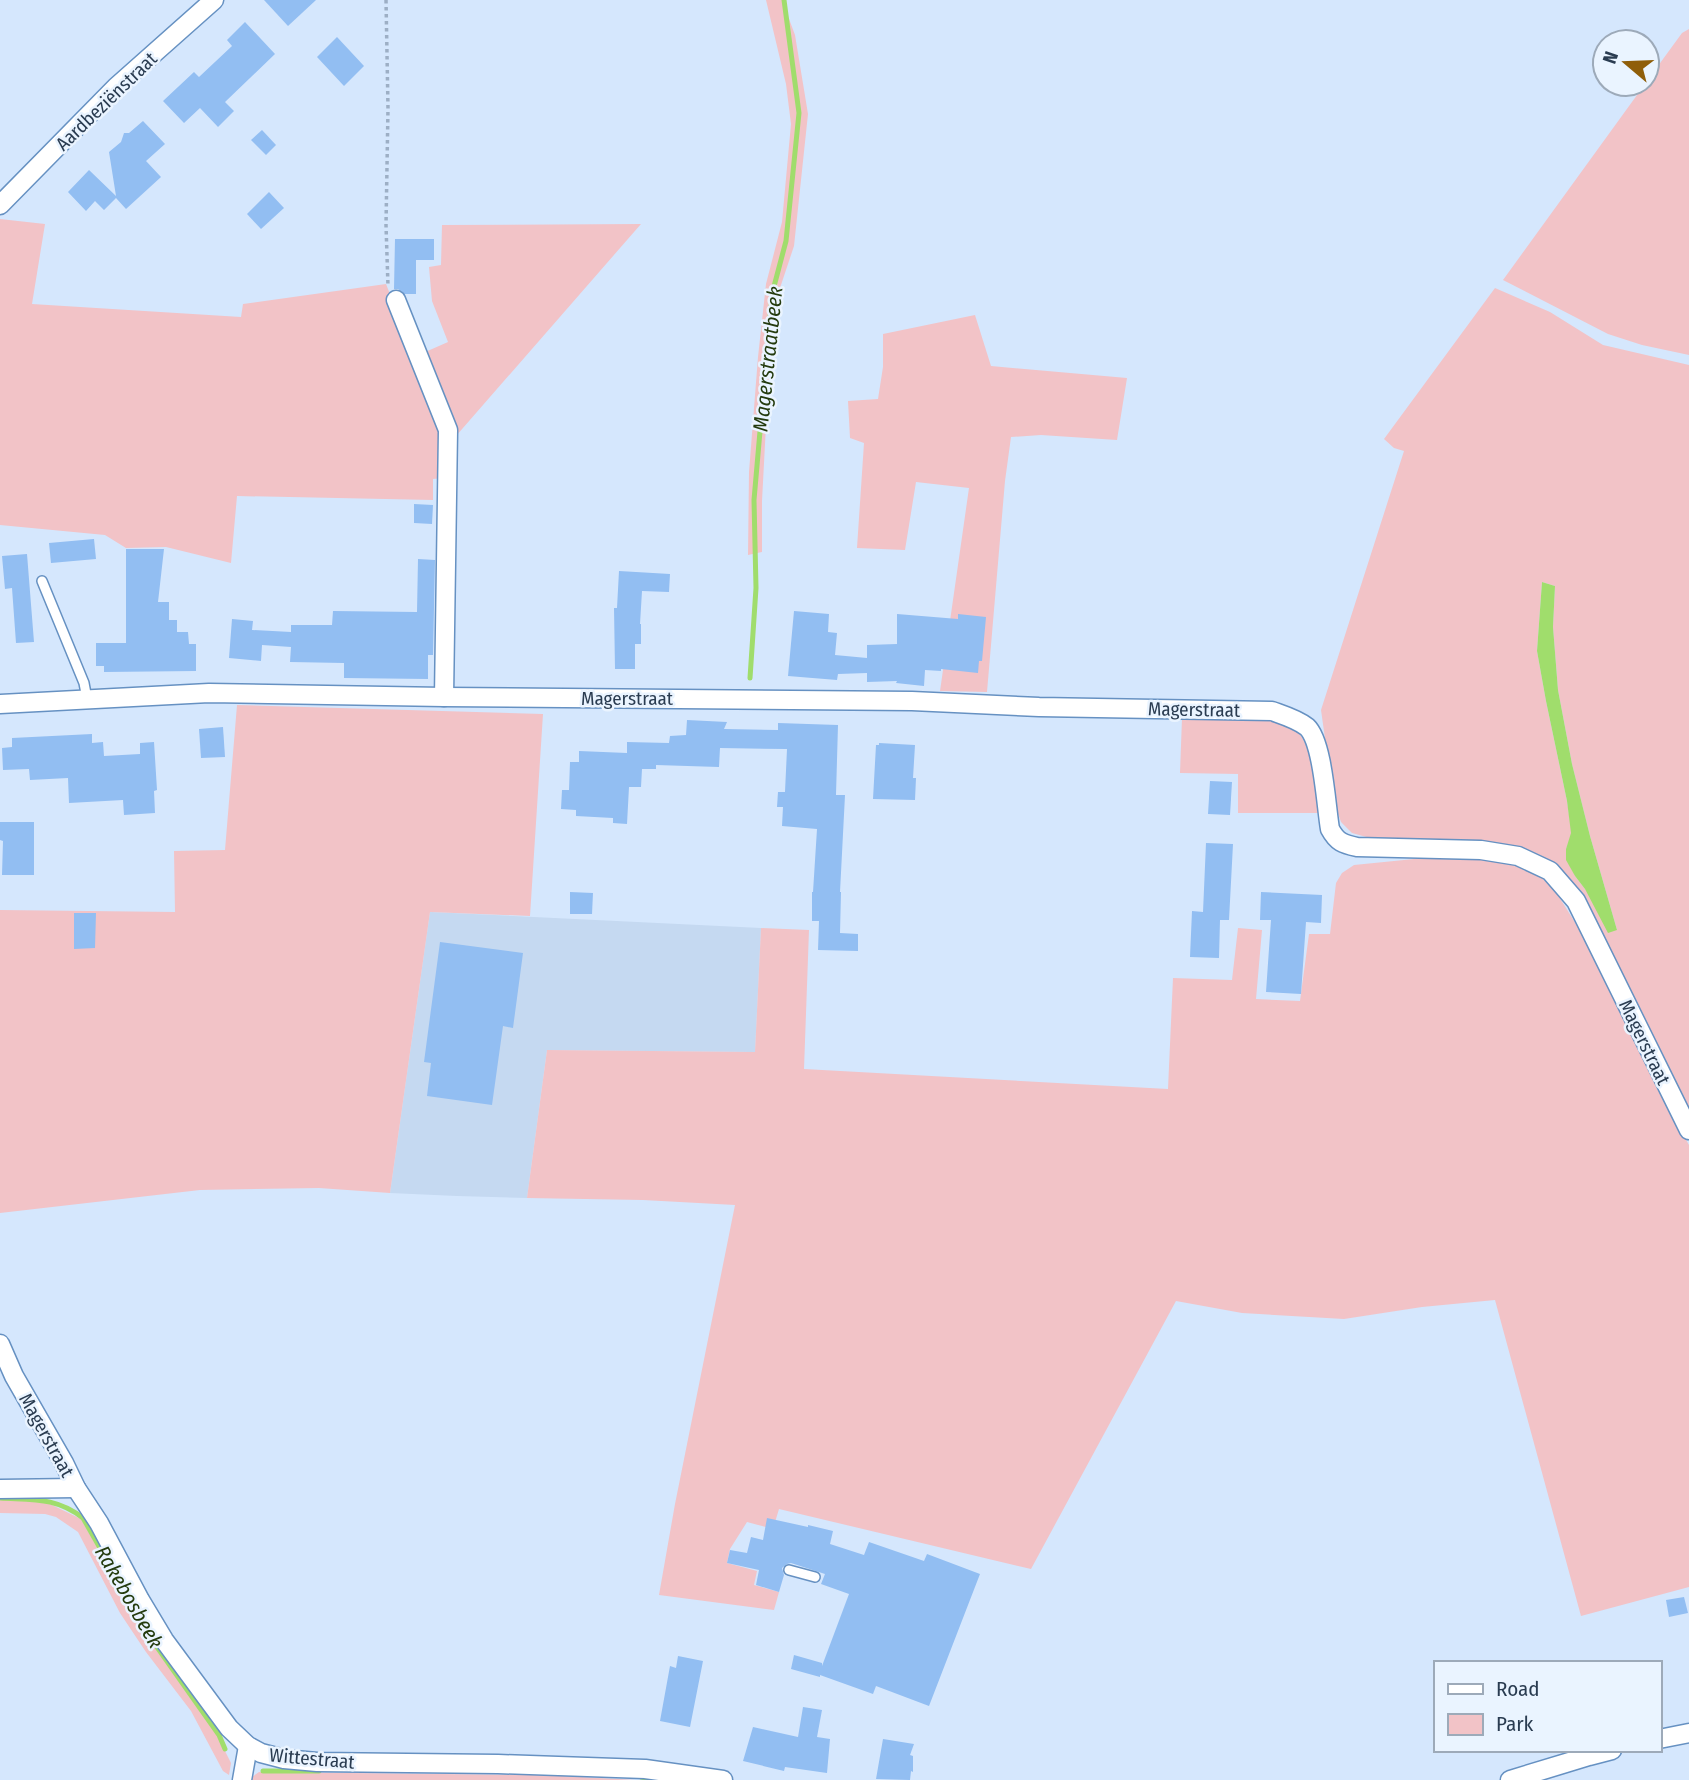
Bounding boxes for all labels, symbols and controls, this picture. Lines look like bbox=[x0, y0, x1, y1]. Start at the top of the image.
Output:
north arrow bbox=[1591, 28, 1661, 98]
street label: Aardbeziënstraat bbox=[51, 47, 162, 155]
text: N bbox=[1598, 48, 1623, 67]
water label: Magerstraatbeek bbox=[747, 285, 789, 433]
street label: Magerstraat bbox=[581, 687, 674, 710]
street label: Magerstraat bbox=[1148, 697, 1241, 722]
street label: Magerstraat bbox=[1614, 996, 1675, 1089]
street label: Magerstraat bbox=[14, 1389, 79, 1482]
water label: Rakebosbeek bbox=[89, 1541, 169, 1653]
legend bbox=[1434, 1661, 1661, 1752]
text: Road bbox=[1496, 1676, 1540, 1702]
text: Park bbox=[1496, 1711, 1534, 1737]
street label: Wittestraat bbox=[268, 1743, 356, 1774]

